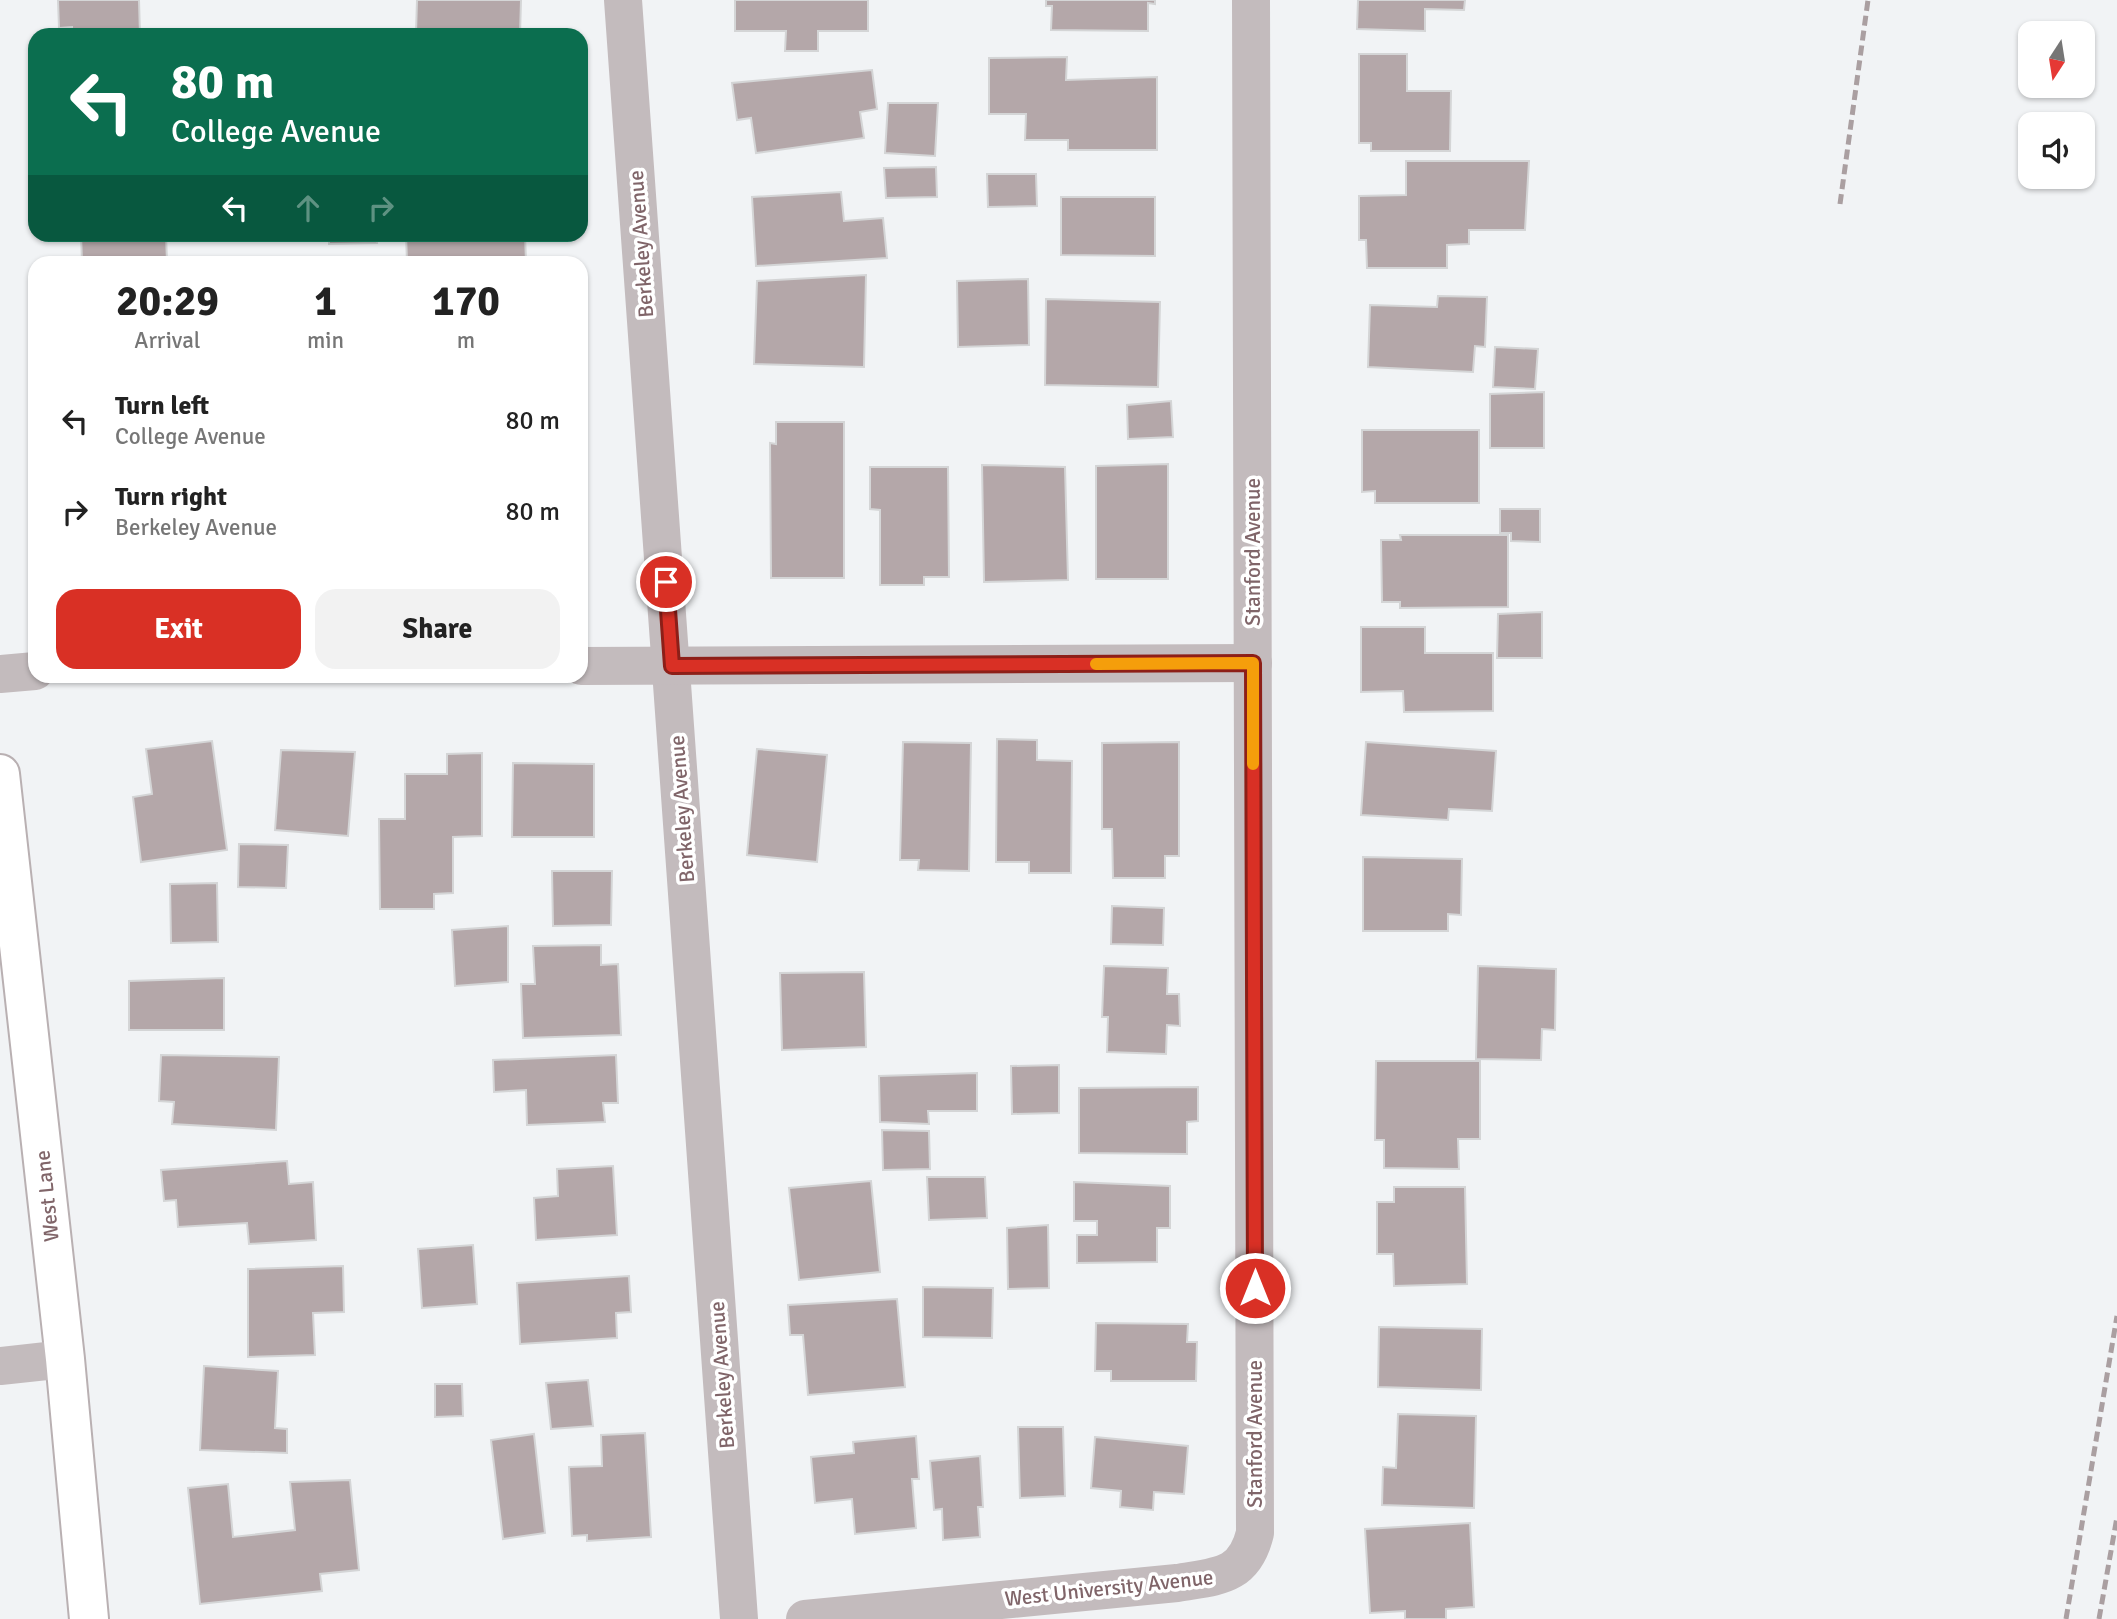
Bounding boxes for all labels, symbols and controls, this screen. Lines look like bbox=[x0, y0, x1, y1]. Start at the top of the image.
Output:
north arrow bbox=[2018, 21, 2095, 98]
map controls bbox=[2018, 21, 2095, 189]
text: 80 m bbox=[171, 52, 274, 112]
icon: left bbox=[56, 56, 147, 147]
text: College Avenue bbox=[171, 112, 381, 151]
button: sound bbox=[2018, 112, 2095, 189]
street label: Berkeley Avenue bbox=[623, 169, 659, 319]
icon: left bbox=[216, 189, 254, 227]
icon: ahead bbox=[289, 189, 327, 227]
icon: right bbox=[362, 189, 400, 227]
text: 20:29 bbox=[116, 276, 219, 327]
text: 1 bbox=[314, 276, 337, 327]
text: 170 bbox=[432, 276, 500, 327]
text: Arrival bbox=[134, 326, 201, 355]
text: min bbox=[307, 326, 344, 355]
text: m bbox=[457, 326, 475, 355]
text: Turn left bbox=[115, 390, 209, 422]
icon: left bbox=[56, 402, 94, 440]
text: 80 m bbox=[505, 405, 560, 437]
text: College Avenue bbox=[115, 422, 266, 451]
street label: Stanford Avenue bbox=[1240, 478, 1266, 626]
text: Turn right bbox=[115, 481, 227, 513]
icon: right bbox=[56, 493, 94, 531]
text: 80 m bbox=[505, 496, 560, 528]
text: Berkeley Avenue bbox=[115, 513, 277, 542]
pin bbox=[636, 552, 696, 612]
icon: arrive bbox=[647, 563, 685, 601]
button: Exit bbox=[56, 589, 301, 669]
button: Share bbox=[315, 589, 560, 669]
street label: Berkeley Avenue bbox=[664, 734, 700, 884]
street label: West Lane bbox=[29, 1149, 65, 1243]
position arrow bbox=[1218, 1251, 1292, 1325]
street label: Berkeley Avenue bbox=[704, 1300, 740, 1450]
street label: Stanford Avenue bbox=[1242, 1360, 1268, 1508]
street label: West University Avenue bbox=[1003, 1564, 1215, 1612]

